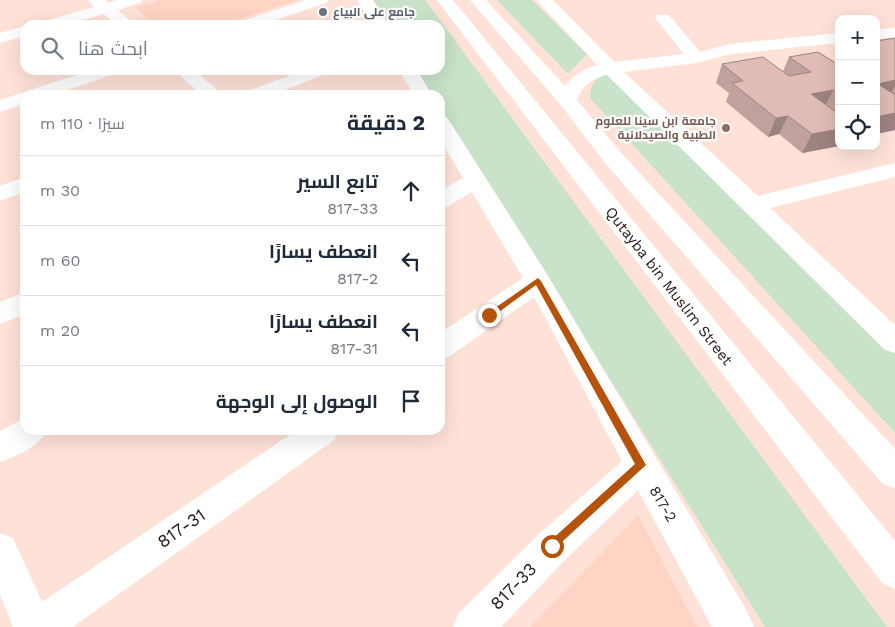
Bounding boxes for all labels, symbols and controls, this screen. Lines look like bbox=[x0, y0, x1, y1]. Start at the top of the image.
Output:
place label: جامع علي البياع bbox=[333, 5, 415, 22]
marker: جامع علي البياع bbox=[317, 6, 329, 18]
map controls bbox=[835, 15, 880, 150]
button: + bbox=[835, 15, 880, 60]
search box bbox=[20, 20, 445, 75]
icon: search bbox=[38, 34, 66, 62]
text: ابحث هنا bbox=[78, 37, 148, 60]
button: − bbox=[835, 60, 880, 105]
button: locate bbox=[835, 105, 880, 150]
text: 2 دقيقة bbox=[347, 110, 425, 135]
text: سيرًا · 110 m bbox=[40, 114, 125, 133]
place label: جامعة ابن سينا للعلوم الطبية والصيدلانية bbox=[595, 114, 716, 143]
marker: جامعة ابن سينا للعلوم الطبية والصيدلانية bbox=[720, 122, 732, 134]
text: تابع السير bbox=[297, 170, 378, 193]
icon: ahead bbox=[397, 177, 425, 205]
text: 30 m bbox=[40, 181, 80, 200]
text: 817-33 bbox=[327, 199, 378, 218]
street label: Qutayba bin Muslim Street bbox=[602, 203, 737, 369]
text: انعطف يسارًا bbox=[269, 240, 378, 263]
icon: left bbox=[397, 247, 425, 275]
text: 60 m bbox=[40, 251, 80, 270]
text: 817-2 bbox=[337, 269, 378, 288]
route end bbox=[478, 304, 501, 327]
text: انعطف يسارًا bbox=[269, 310, 378, 333]
icon: left bbox=[397, 317, 425, 345]
text: 20 m bbox=[40, 321, 80, 340]
text: 817-31 bbox=[330, 339, 378, 358]
icon: arrive bbox=[397, 387, 425, 415]
text: الوصول إلى الوجهة bbox=[216, 390, 378, 413]
street label: 817-2 bbox=[646, 483, 680, 525]
street label: 817-31 bbox=[153, 504, 209, 552]
route start bbox=[541, 535, 564, 558]
street label: 817-33 bbox=[486, 558, 540, 614]

